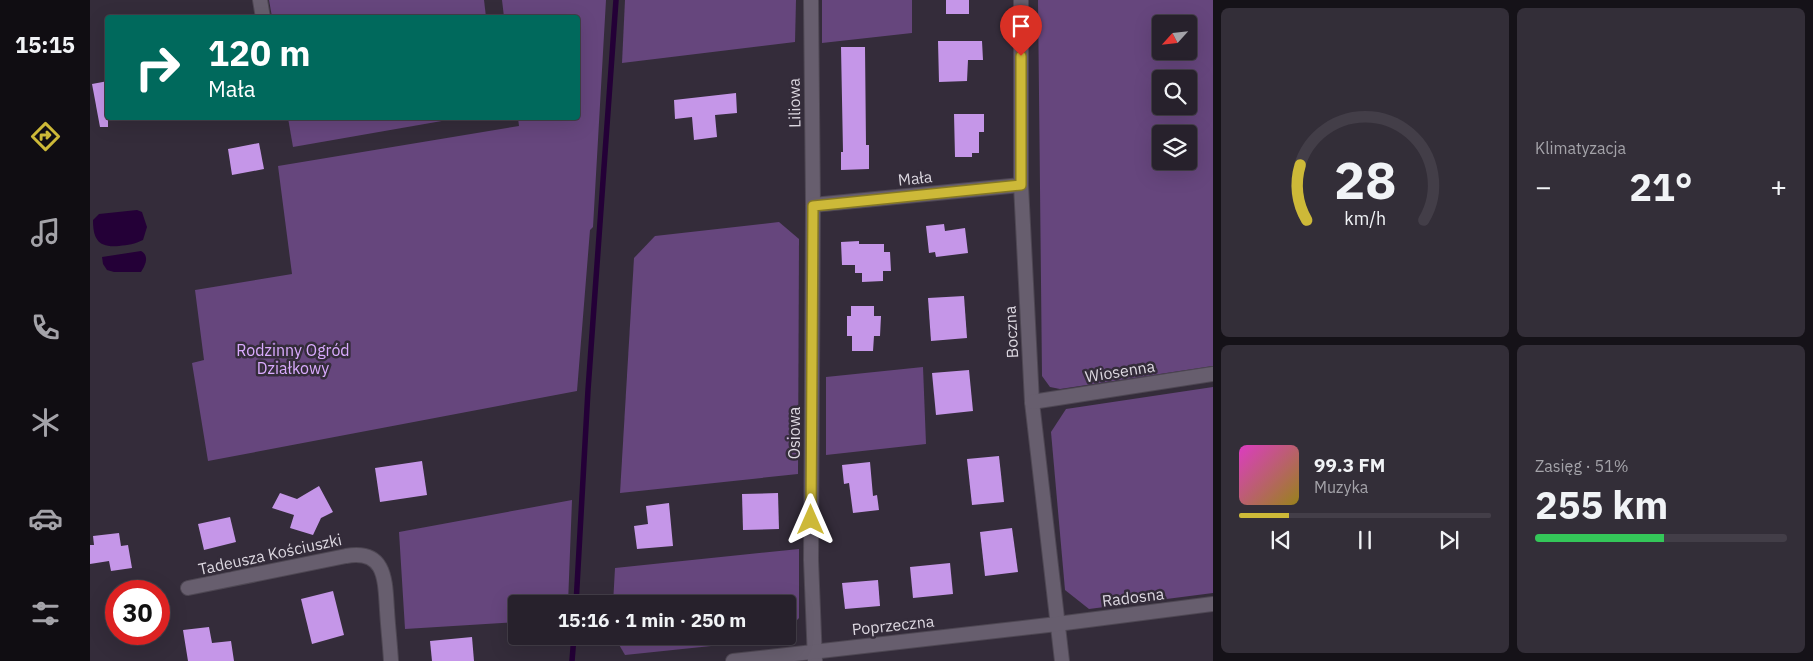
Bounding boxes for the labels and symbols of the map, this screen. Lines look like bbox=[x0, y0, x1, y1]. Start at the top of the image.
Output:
pin bbox=[1000, 5, 1042, 56]
north arrow bbox=[1152, 15, 1198, 60]
street label: Liliowa bbox=[784, 77, 804, 128]
street label: Mała bbox=[897, 166, 934, 190]
street label: Boczna bbox=[1000, 305, 1022, 359]
park label: Rodzinny Ogród Działkowy bbox=[236, 340, 350, 378]
street label: Wiosenna bbox=[1084, 356, 1157, 386]
street label: Osiowa bbox=[784, 406, 804, 459]
position arrow bbox=[784, 493, 836, 545]
street label: Tadeusza Kościuszki bbox=[196, 529, 344, 579]
speed limit sign: 30 bbox=[105, 580, 170, 645]
street label: Radosna bbox=[1101, 583, 1166, 611]
street label: Poprzeczna bbox=[851, 611, 936, 639]

